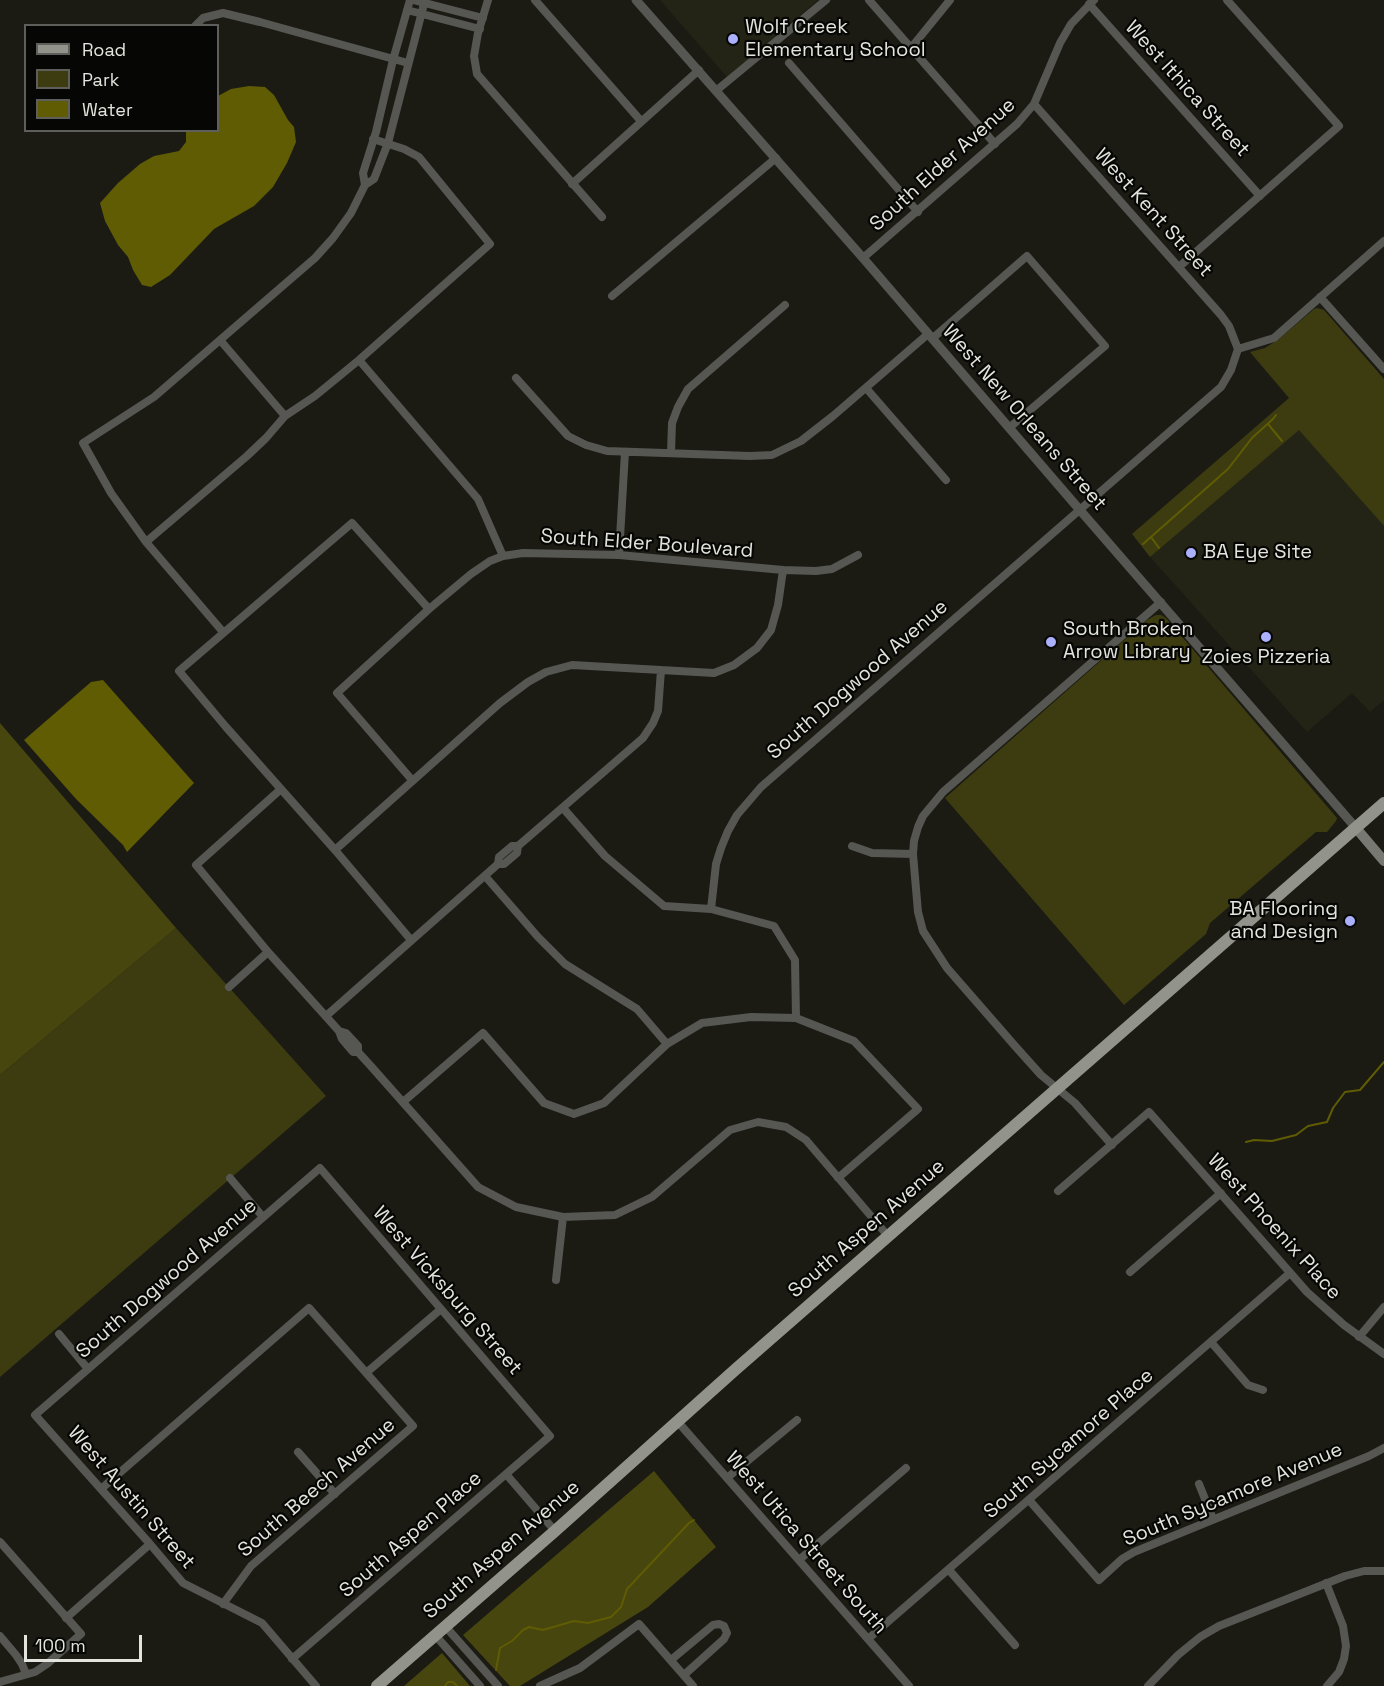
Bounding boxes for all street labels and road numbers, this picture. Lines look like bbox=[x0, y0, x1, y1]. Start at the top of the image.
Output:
street label: West Ithica Street bbox=[1120, 16, 1254, 162]
street label: South Elder Avenue bbox=[865, 93, 1021, 237]
street label: West Kent Street bbox=[1089, 144, 1217, 282]
street label: West New Orleans Street bbox=[937, 320, 1111, 516]
street label: South Elder Boulevard bbox=[540, 525, 754, 563]
street label: South Dogwood Avenue bbox=[763, 595, 953, 765]
street label: West Phoenix Place bbox=[1202, 1149, 1346, 1305]
street label: South Aspen Avenue bbox=[784, 1155, 950, 1303]
street label: South Dogwood Avenue bbox=[72, 1194, 262, 1364]
street label: West Vicksburg Street bbox=[367, 1202, 527, 1380]
street label: South Sycamore Place bbox=[979, 1364, 1159, 1524]
street label: South Beech Avenue bbox=[234, 1413, 400, 1563]
street label: West Austin Street bbox=[62, 1422, 200, 1574]
street label: South Sycamore Avenue bbox=[1120, 1438, 1346, 1552]
street label: West Utica Street South bbox=[720, 1447, 892, 1639]
street label: South Aspen Place bbox=[335, 1467, 487, 1603]
street label: South Aspen Avenue bbox=[419, 1476, 585, 1624]

